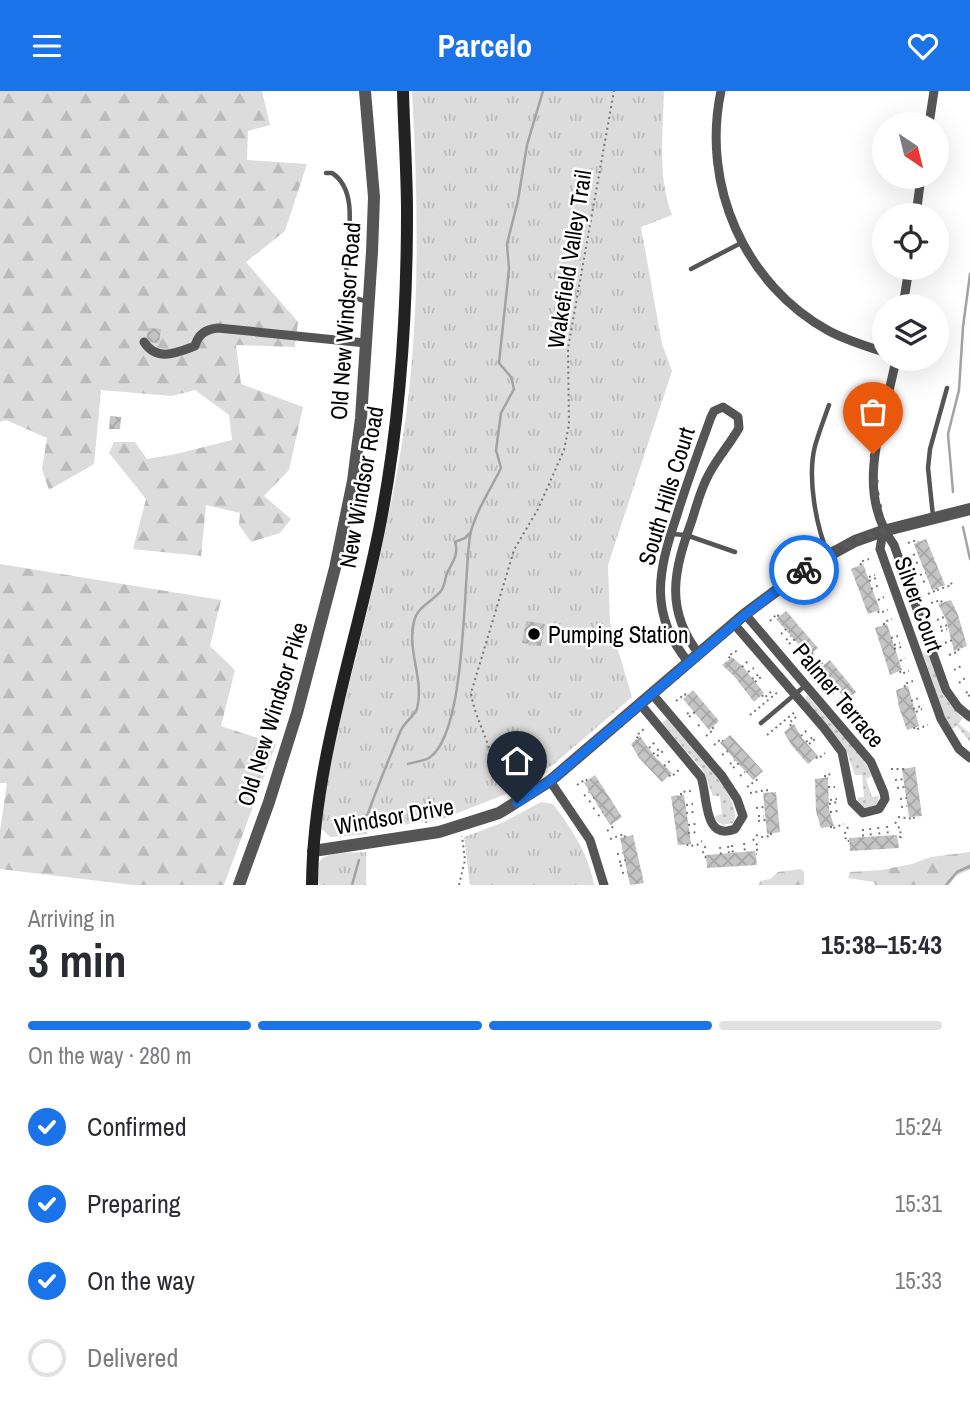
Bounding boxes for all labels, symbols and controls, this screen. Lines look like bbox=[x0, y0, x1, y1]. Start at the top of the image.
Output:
text: Parcelo bbox=[438, 24, 532, 67]
icon: menu bbox=[28, 27, 66, 65]
icon: heart bbox=[904, 27, 942, 65]
north arrow bbox=[872, 112, 948, 189]
map controls bbox=[872, 112, 949, 371]
street label: Wakefield Valley Trail bbox=[540, 168, 598, 350]
button: locate bbox=[872, 203, 949, 280]
street label: Old New Windsor Road bbox=[323, 221, 367, 421]
button: layers bbox=[872, 294, 949, 371]
pin bbox=[843, 382, 903, 454]
icon: bag bbox=[854, 393, 892, 431]
street label: New Windsor Road bbox=[332, 404, 390, 570]
street label: South Hills Court bbox=[630, 423, 702, 569]
courier bbox=[769, 535, 839, 605]
icon: bike bbox=[785, 551, 823, 589]
street label: Silver Court bbox=[887, 552, 951, 656]
street label: Old New Windsor Pike bbox=[229, 618, 315, 810]
place label: Pumping Station bbox=[548, 619, 689, 650]
marker: Pumping Station bbox=[526, 626, 542, 642]
street label: Palmer Terrace bbox=[786, 636, 892, 754]
pin bbox=[487, 731, 547, 803]
icon: home bbox=[498, 742, 536, 780]
street label: Windsor Drive bbox=[332, 790, 456, 842]
text: Arriving in bbox=[28, 903, 115, 934]
text: 15:38–15:43 bbox=[821, 927, 942, 962]
text: 3 min bbox=[28, 929, 127, 991]
text: On the way · 280 m bbox=[28, 1040, 192, 1071]
icon: check bbox=[28, 1108, 66, 1146]
text: Confirmed bbox=[87, 1109, 187, 1144]
text: 15:24 bbox=[895, 1111, 942, 1142]
icon: check bbox=[28, 1185, 66, 1223]
text: Preparing bbox=[87, 1186, 181, 1221]
text: 15:31 bbox=[895, 1188, 942, 1219]
icon: check bbox=[28, 1262, 66, 1300]
text: On the way bbox=[87, 1263, 195, 1298]
text: 15:33 bbox=[895, 1265, 942, 1296]
text: Delivered bbox=[87, 1340, 178, 1375]

